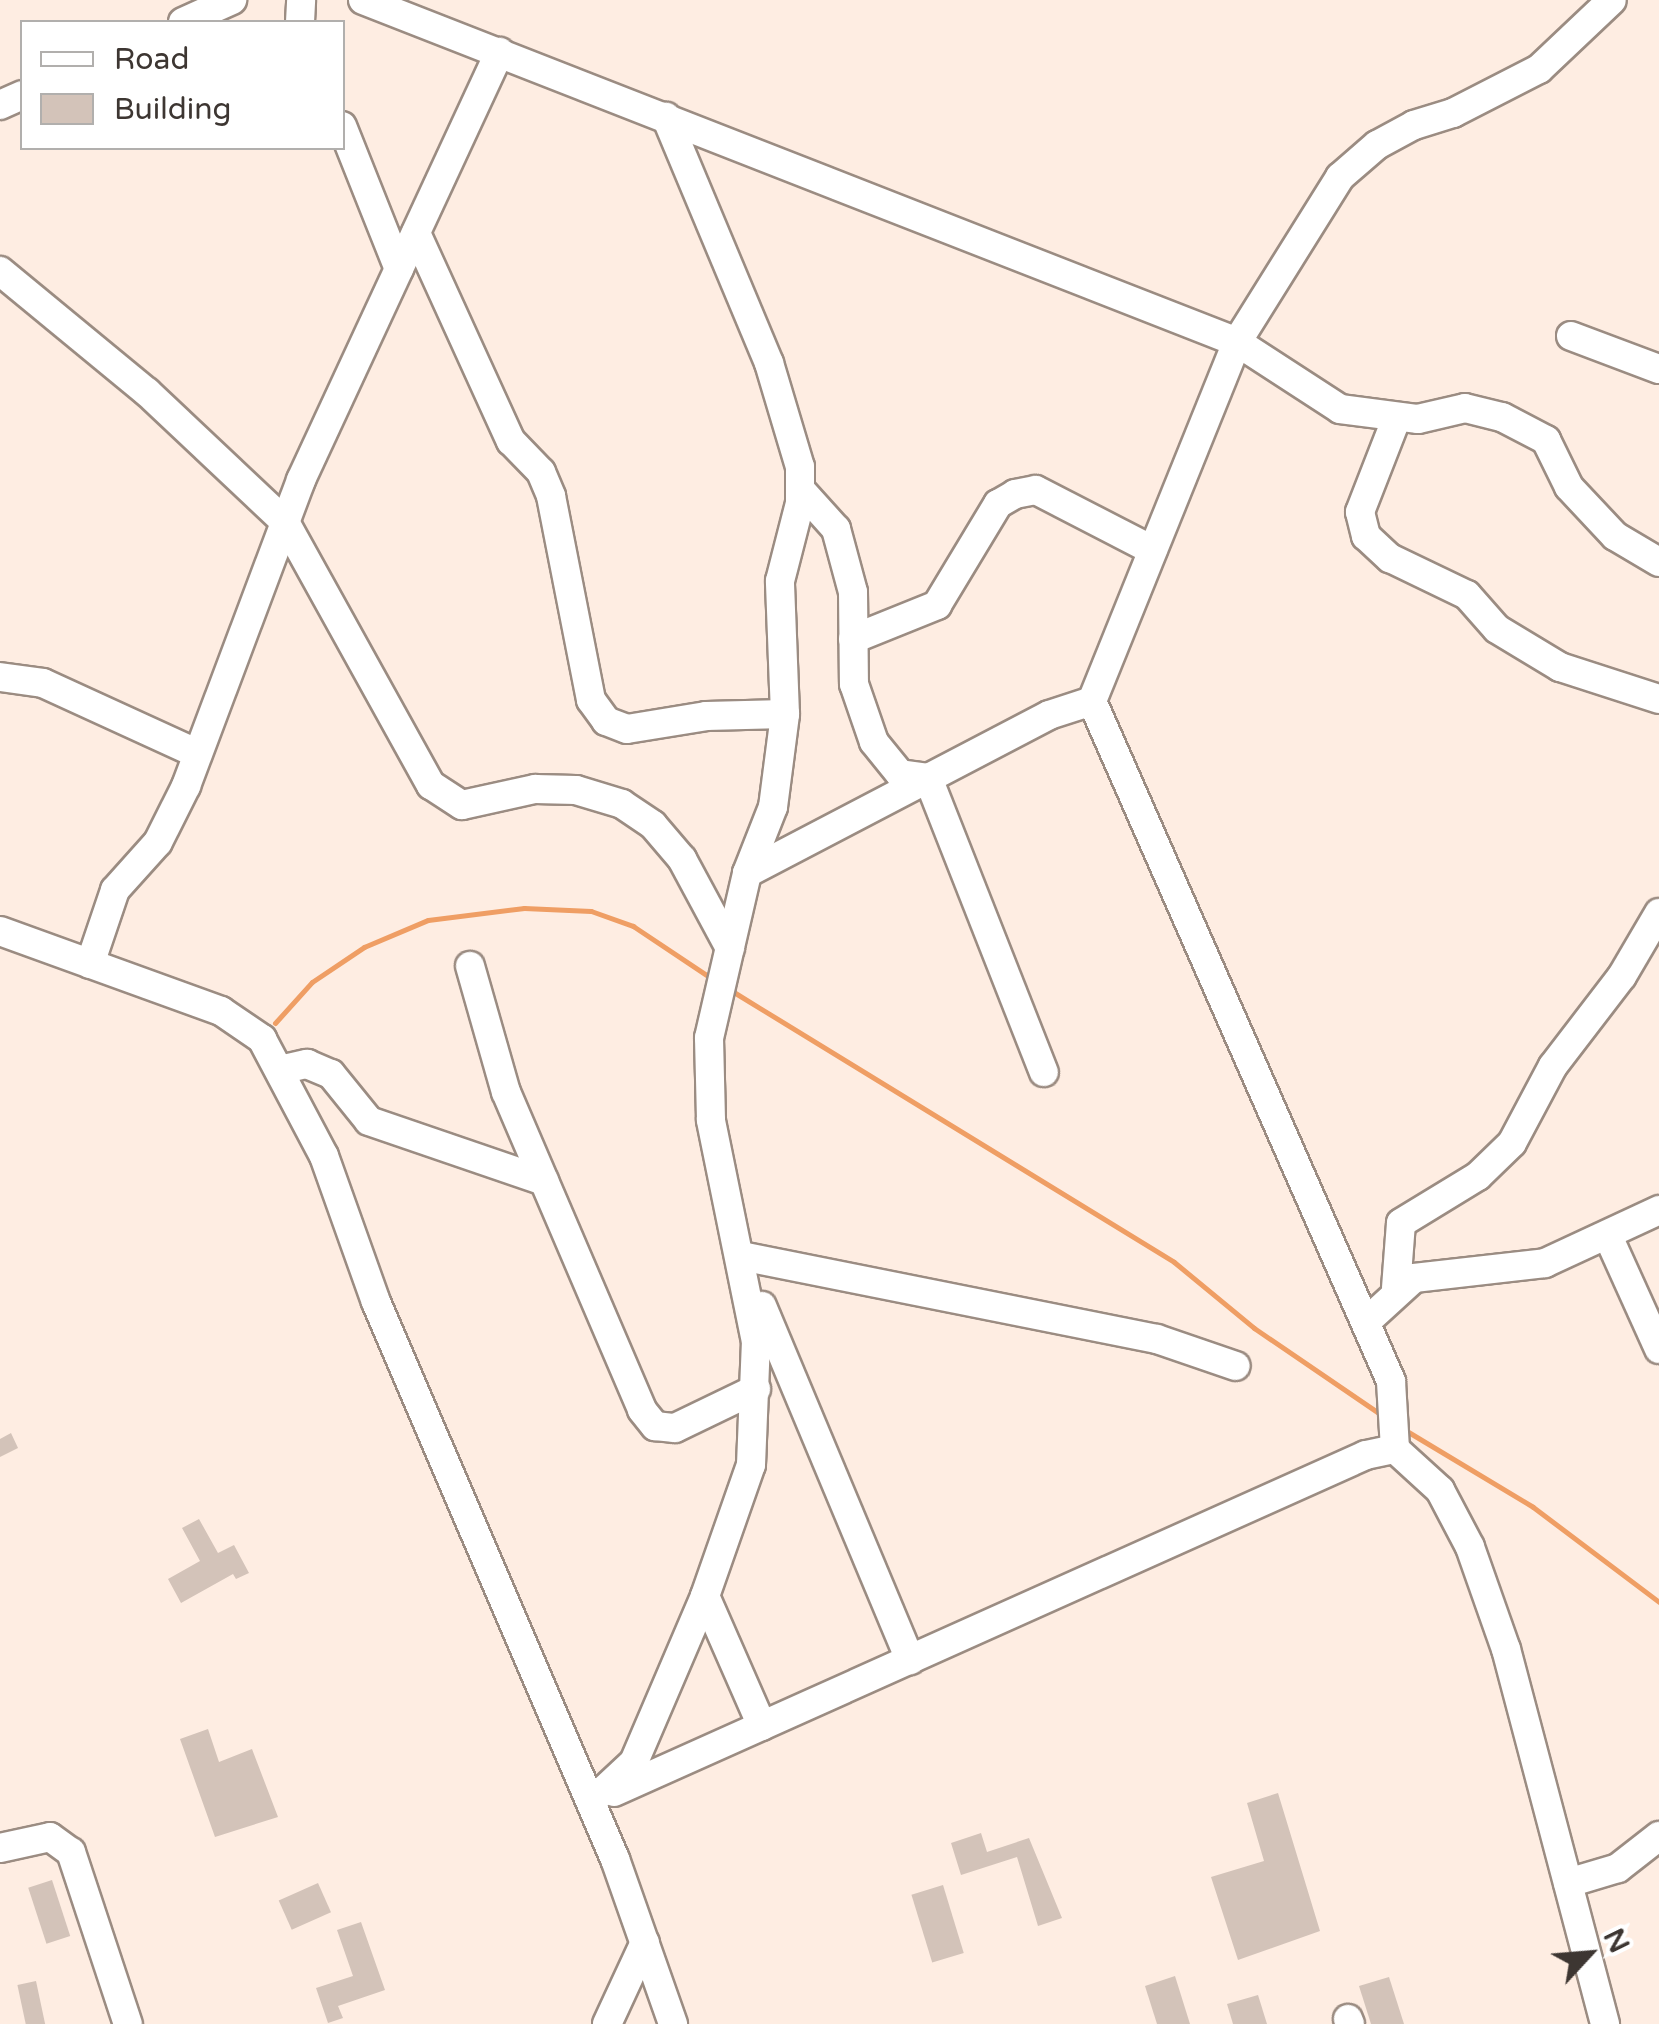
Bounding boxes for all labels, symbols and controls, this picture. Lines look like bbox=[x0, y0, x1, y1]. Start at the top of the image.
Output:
legend bbox=[20, 20, 345, 150]
text: Road bbox=[114, 41, 189, 78]
text: Building bbox=[114, 91, 231, 128]
north arrow bbox=[1539, 1904, 1639, 2004]
text: N bbox=[1596, 1923, 1636, 1958]

